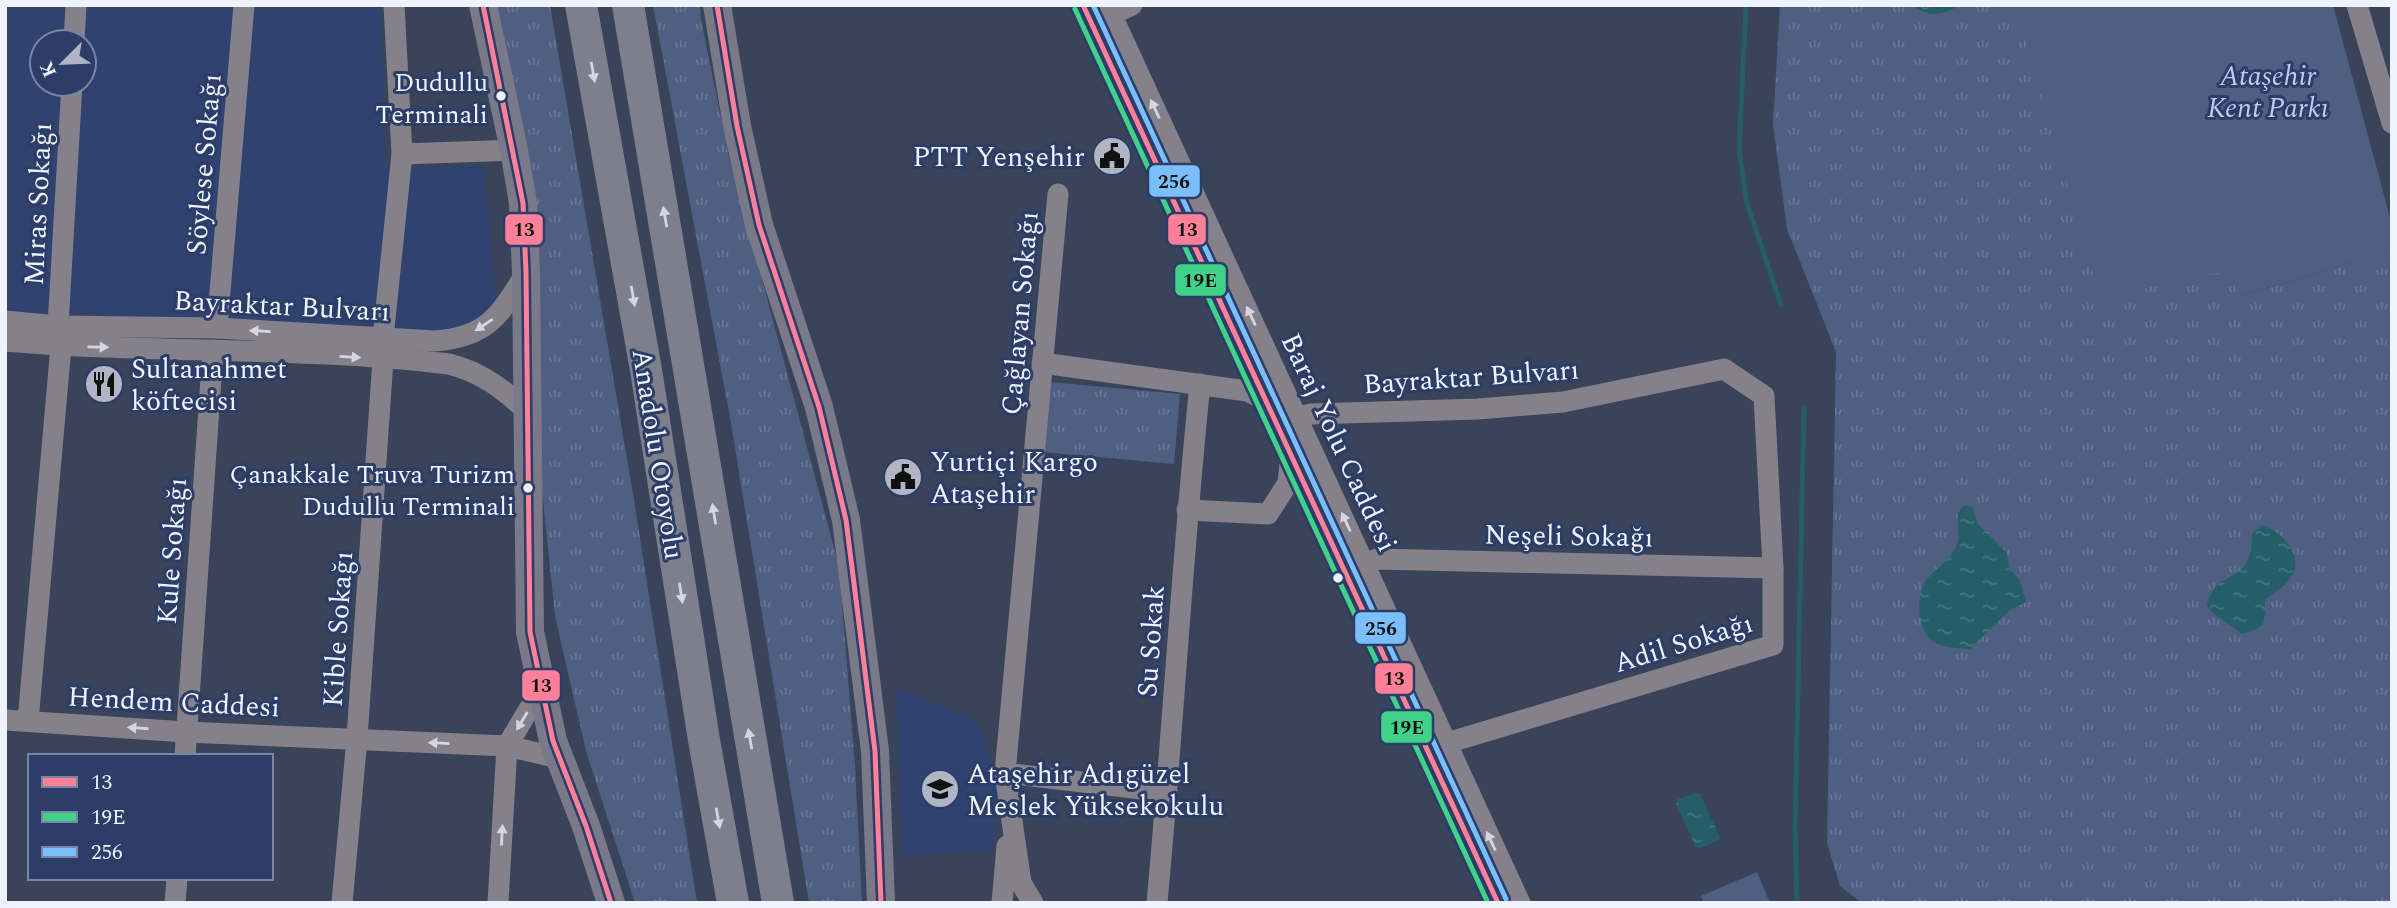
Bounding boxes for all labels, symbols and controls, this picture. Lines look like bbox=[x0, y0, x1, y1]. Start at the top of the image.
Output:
north arrow bbox=[28, 28, 98, 98]
park label: Ataşehir Kent Parkı bbox=[2207, 55, 2329, 130]
text: K bbox=[32, 56, 65, 82]
one-way arrow bbox=[588, 62, 599, 84]
place label: Dudullu Terminali bbox=[375, 63, 488, 135]
street label: Söylese Sokağı bbox=[175, 72, 234, 257]
marker: Dudullu Terminali bbox=[494, 89, 508, 103]
one-way arrow bbox=[1149, 99, 1161, 119]
street label: Miras Sokağı bbox=[13, 121, 64, 287]
public building icon: PTT Yenşehir bbox=[1091, 135, 1133, 177]
place label: PTT Yenşehir bbox=[912, 136, 1085, 179]
line badge: 256 bbox=[1148, 164, 1201, 198]
text: 256 bbox=[1158, 168, 1190, 197]
one-way arrow bbox=[659, 206, 670, 228]
street label: Çağlayan Sokağı bbox=[990, 209, 1051, 417]
line badge: 13 bbox=[504, 213, 544, 246]
line badge: 13 bbox=[1167, 213, 1207, 246]
text: 13 bbox=[513, 216, 535, 245]
text: 13 bbox=[1176, 216, 1198, 245]
line badge: 19E bbox=[1174, 263, 1227, 297]
text: 19E bbox=[1183, 267, 1217, 296]
street label: Bayraktar Bulvarı bbox=[173, 279, 391, 334]
one-way arrow bbox=[627, 285, 638, 307]
one-way arrow bbox=[1245, 306, 1257, 326]
one-way arrow bbox=[474, 319, 494, 332]
one-way arrow bbox=[249, 325, 271, 336]
street label: Baraj Yolu Caddesi bbox=[1269, 326, 1408, 559]
one-way arrow bbox=[87, 341, 109, 353]
street label: Anadolu Otoyolu bbox=[620, 346, 695, 563]
place label: Sultanahmet köftecisi bbox=[131, 348, 287, 423]
street label: Bayraktar Bulvarı bbox=[1362, 348, 1581, 406]
one-way arrow bbox=[339, 352, 361, 363]
restaurant icon: Sultanahmet köftecisi bbox=[83, 363, 125, 405]
place label: Yurtiçi Kargo Ataşehir bbox=[930, 441, 1098, 516]
place label: Çanakkale Truva Turizm Dudullu Terminali bbox=[230, 455, 515, 527]
public building icon: Yurtiçi Kargo Ataşehir bbox=[882, 456, 924, 498]
street label: Kule Sokağı bbox=[146, 476, 199, 626]
marker: Çanakkale Truva Turizm Dudullu Terminali bbox=[521, 481, 535, 495]
one-way arrow bbox=[708, 503, 719, 525]
one-way arrow bbox=[1340, 512, 1351, 533]
street label: Neşeli Sokağı bbox=[1484, 514, 1654, 559]
street label: Kible Sokağı bbox=[312, 550, 365, 709]
unlabelled marker bbox=[1331, 571, 1345, 585]
one-way arrow bbox=[676, 583, 687, 605]
street label: Su Sokak bbox=[1126, 583, 1177, 699]
street label: Adil Sokağı bbox=[1609, 602, 1758, 685]
line badge: 256 bbox=[1354, 611, 1407, 645]
text: 256 bbox=[1365, 615, 1397, 644]
line badge: 13 bbox=[1374, 662, 1414, 695]
text: 13 bbox=[1383, 665, 1405, 694]
line badge: 13 bbox=[521, 669, 561, 702]
text: 13 bbox=[530, 672, 552, 701]
street label: Hendem Caddesi bbox=[67, 675, 281, 730]
line badge: 19E bbox=[1380, 710, 1433, 744]
one-way arrow bbox=[516, 712, 528, 731]
text: 19E bbox=[1390, 714, 1424, 743]
one-way arrow bbox=[127, 723, 149, 734]
one-way arrow bbox=[744, 728, 755, 750]
one-way arrow bbox=[427, 737, 449, 748]
place label: Ataşehir Adıgüzel Meslek Yüksekokulu bbox=[967, 753, 1224, 828]
legend bbox=[28, 754, 273, 880]
text: 13 bbox=[91, 767, 112, 799]
school or university icon: Ataşehir Adıgüzel Meslek Yüksekokulu bbox=[919, 768, 961, 810]
text: 19E bbox=[91, 802, 126, 834]
one-way arrow bbox=[713, 807, 724, 829]
one-way arrow bbox=[496, 823, 507, 845]
one-way arrow bbox=[1485, 831, 1497, 851]
text: 256 bbox=[91, 837, 123, 869]

